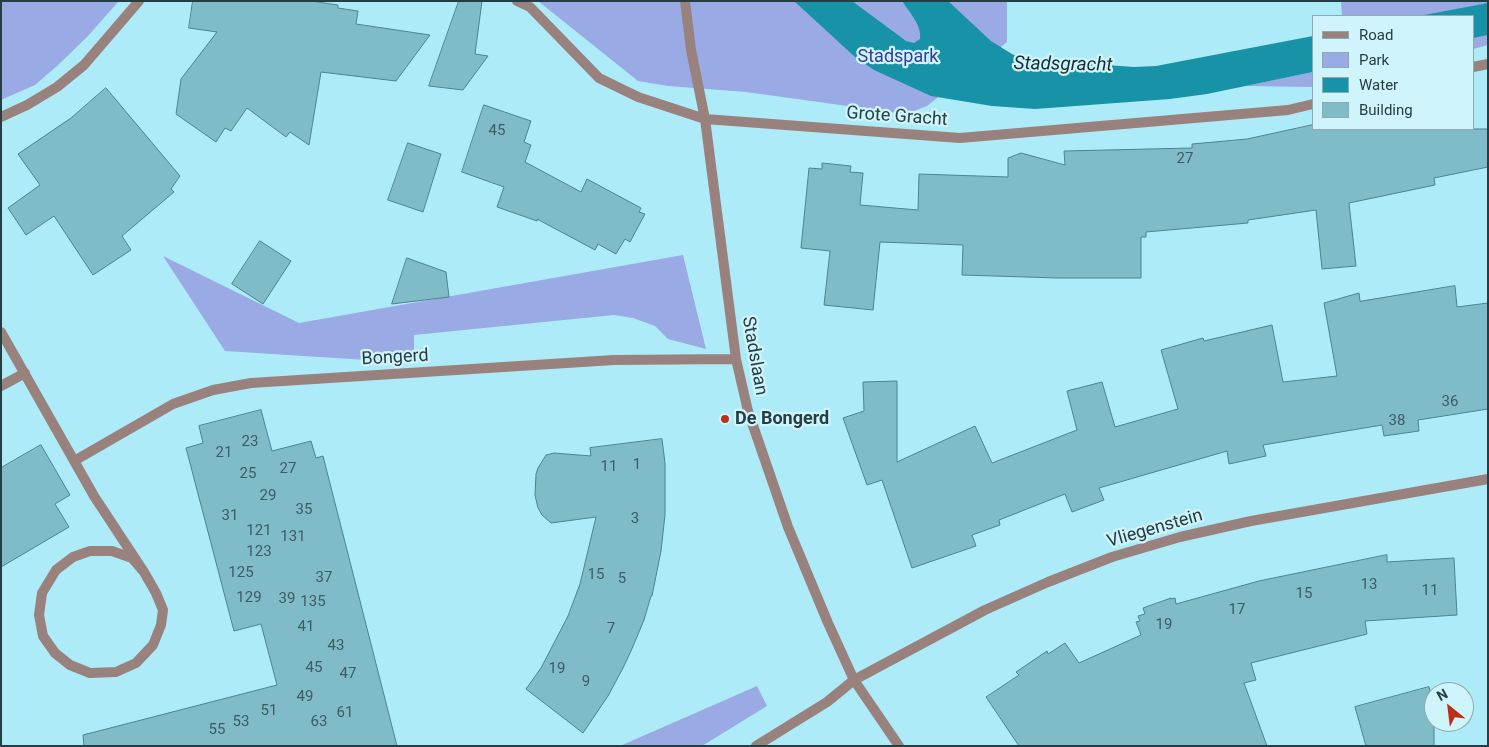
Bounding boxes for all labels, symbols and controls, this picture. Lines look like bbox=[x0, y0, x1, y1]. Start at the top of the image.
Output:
legend bbox=[1312, 15, 1474, 130]
text: Road bbox=[1359, 26, 1393, 44]
park label: Stadspark bbox=[858, 46, 938, 68]
text: Park bbox=[1359, 51, 1389, 69]
water label: Stadsgracht bbox=[1013, 53, 1113, 77]
text: Water bbox=[1359, 76, 1398, 94]
text: Building bbox=[1359, 101, 1413, 119]
street label: Grote Gracht bbox=[846, 103, 948, 131]
house number: 45 bbox=[489, 122, 505, 140]
house number: 27 bbox=[1177, 150, 1193, 168]
street label: Stadslaan bbox=[736, 315, 772, 397]
street label: Bongerd bbox=[361, 345, 429, 371]
house number: 36 bbox=[1442, 393, 1458, 411]
place label: De Bongerd bbox=[735, 408, 829, 430]
house number: 38 bbox=[1389, 412, 1405, 430]
marker: De Bongerd bbox=[719, 413, 731, 425]
house number: 23 bbox=[242, 433, 258, 451]
house number: 21 bbox=[216, 444, 232, 462]
house number: 1 bbox=[633, 456, 641, 474]
house number: 11 bbox=[601, 458, 617, 476]
house number: 27 bbox=[280, 460, 296, 478]
house number: 25 bbox=[240, 465, 256, 483]
house number: 29 bbox=[260, 487, 276, 505]
house number: 35 bbox=[296, 501, 312, 519]
street label: Vliegenstein bbox=[1105, 505, 1205, 553]
house number: 31 bbox=[222, 507, 238, 525]
house number: 3 bbox=[631, 510, 639, 528]
house number: 121 bbox=[246, 522, 272, 540]
house number: 131 bbox=[280, 528, 306, 546]
house number: 123 bbox=[246, 543, 272, 561]
house number: 125 bbox=[228, 564, 254, 582]
house number: 15 bbox=[588, 566, 604, 584]
house number: 37 bbox=[316, 569, 332, 587]
house number: 5 bbox=[618, 570, 626, 588]
house number: 13 bbox=[1361, 576, 1377, 594]
house number: 11 bbox=[1422, 582, 1438, 600]
house number: 15 bbox=[1296, 585, 1312, 603]
house number: 129 bbox=[236, 589, 262, 607]
house number: 39 bbox=[279, 590, 295, 608]
house number: 135 bbox=[300, 593, 326, 611]
house number: 17 bbox=[1229, 601, 1245, 619]
house number: 19 bbox=[1156, 616, 1172, 634]
house number: 41 bbox=[298, 618, 314, 636]
house number: 7 bbox=[607, 620, 615, 638]
house number: 43 bbox=[328, 637, 344, 655]
house number: 45 bbox=[306, 659, 322, 677]
house number: 19 bbox=[549, 660, 565, 678]
house number: 47 bbox=[340, 665, 356, 683]
house number: 9 bbox=[582, 673, 590, 691]
north arrow bbox=[1424, 682, 1474, 732]
text: N bbox=[1434, 685, 1450, 704]
house number: 49 bbox=[297, 688, 313, 706]
house number: 51 bbox=[261, 702, 277, 720]
house number: 61 bbox=[337, 704, 353, 722]
house number: 53 bbox=[233, 713, 249, 731]
house number: 63 bbox=[311, 713, 327, 731]
house number: 55 bbox=[209, 721, 225, 739]

